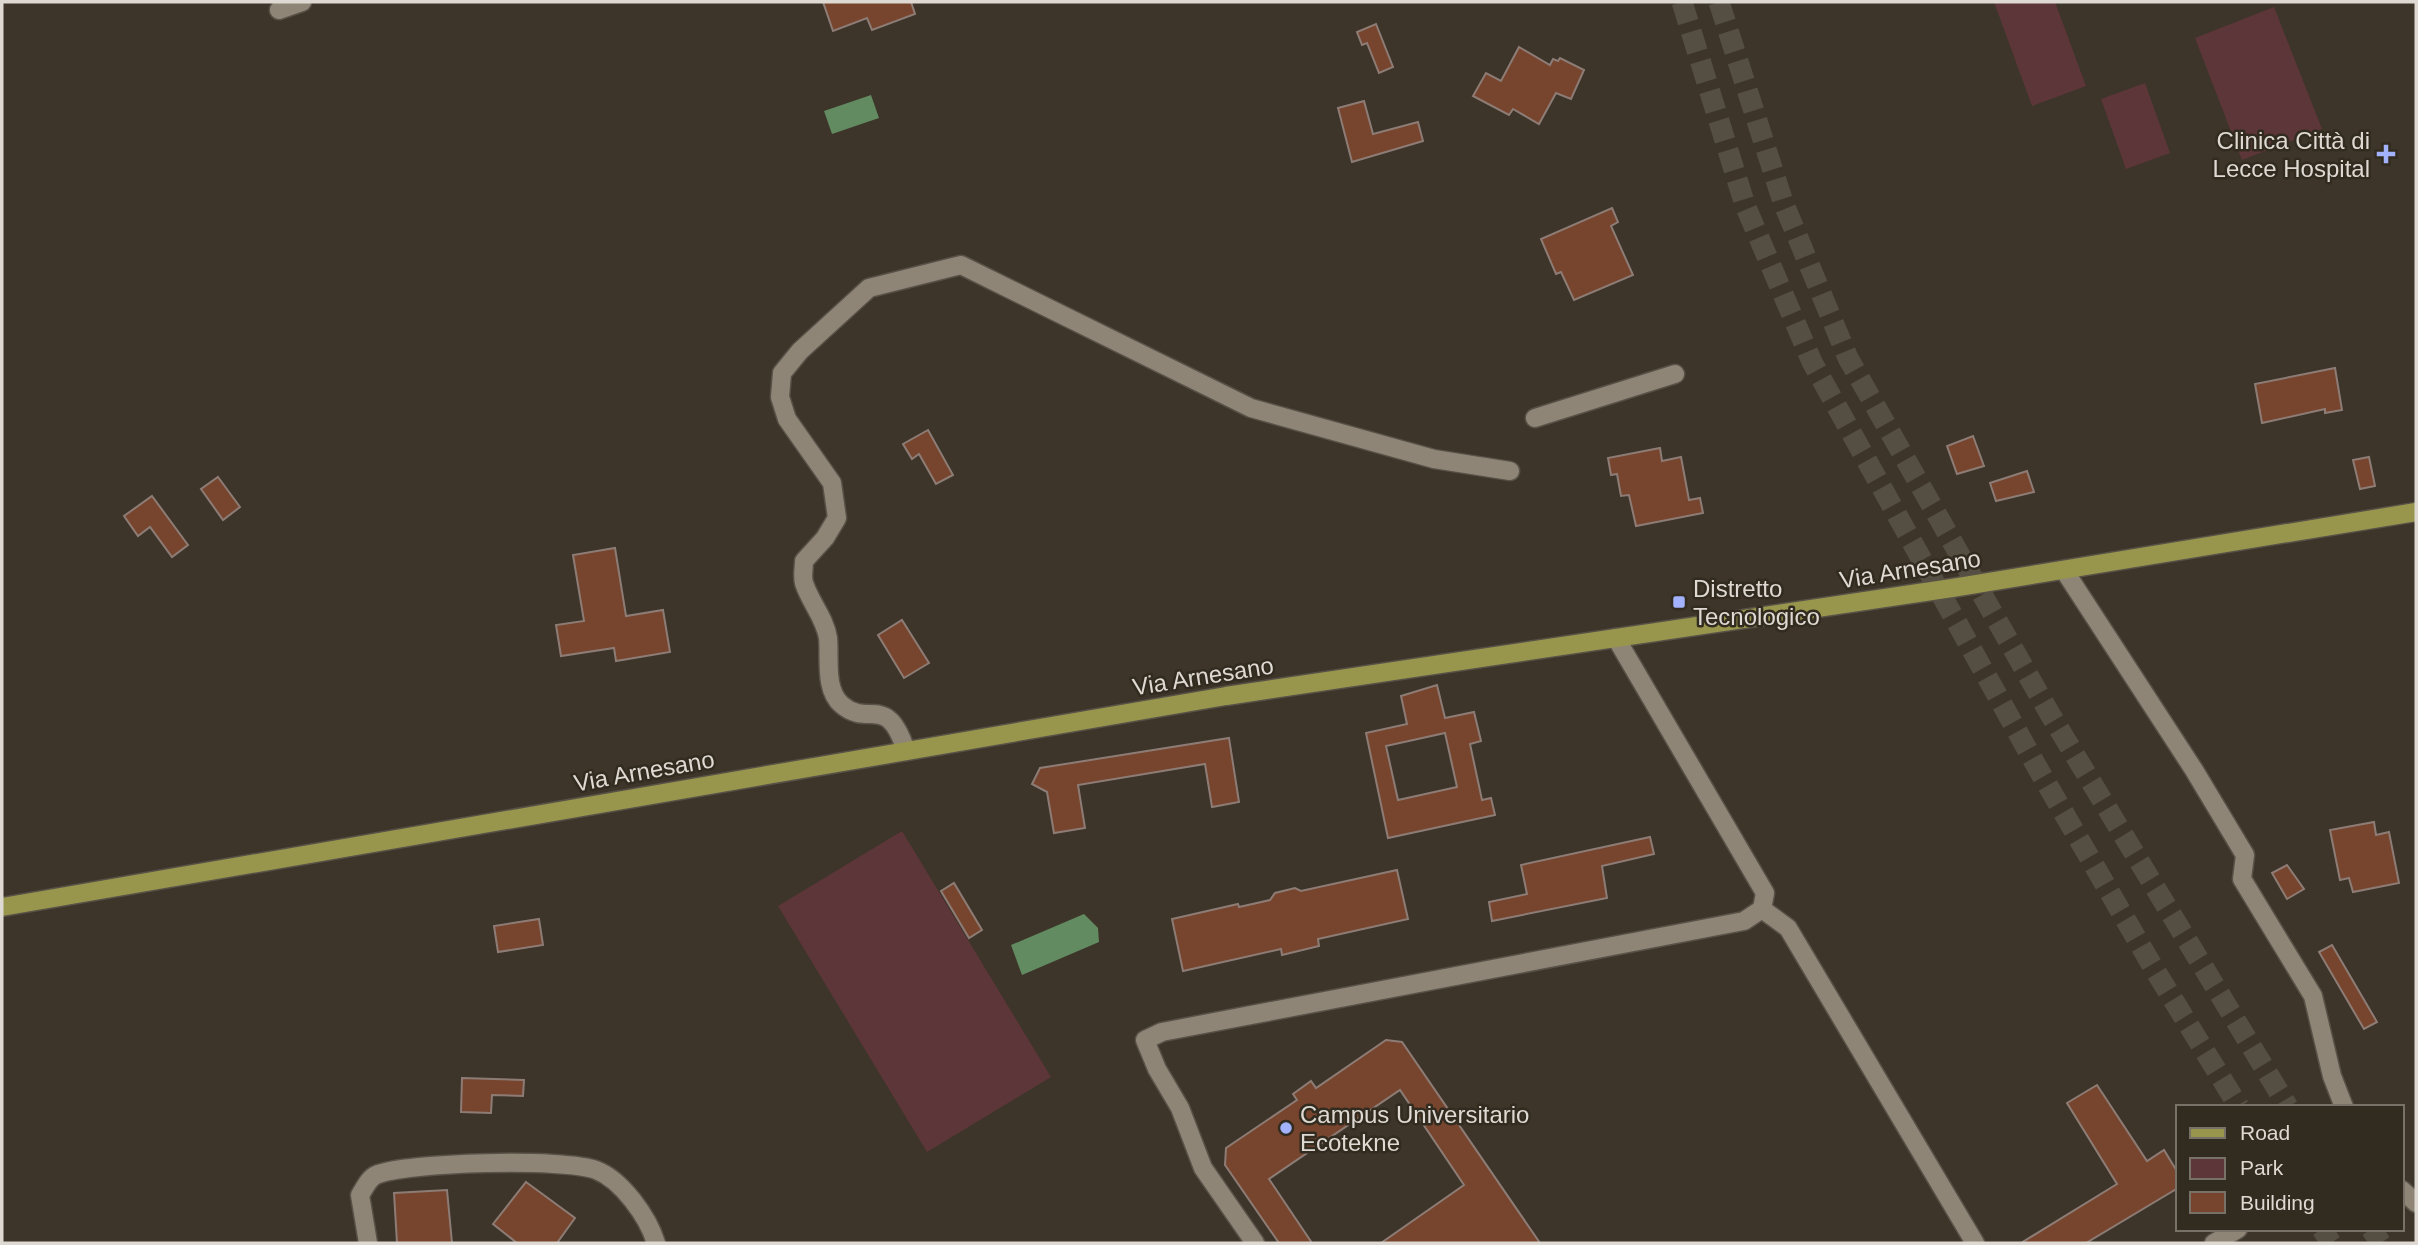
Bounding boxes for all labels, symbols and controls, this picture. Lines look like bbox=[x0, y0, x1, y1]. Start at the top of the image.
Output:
place label: Clinica Città di Lecce Hospital bbox=[2213, 127, 2370, 182]
marker: Clinica Città di Lecce Hospital bbox=[2376, 144, 2396, 164]
street label: Via Arnesano bbox=[1838, 545, 1982, 593]
place label: Distretto Tecnologico bbox=[1693, 575, 1820, 630]
marker: Distretto Tecnologico bbox=[1671, 594, 1687, 610]
street label: Via Arnesano bbox=[1131, 652, 1275, 700]
street label: Via Arnesano bbox=[572, 745, 716, 797]
place label: Campus Universitario Ecotekne bbox=[1300, 1101, 1529, 1156]
legend bbox=[2176, 1105, 2404, 1231]
marker: Campus Universitario Ecotekne bbox=[1278, 1120, 1294, 1136]
text: Road bbox=[2240, 1121, 2290, 1144]
text: Park bbox=[2240, 1156, 2284, 1179]
text: Building bbox=[2240, 1191, 2315, 1214]

